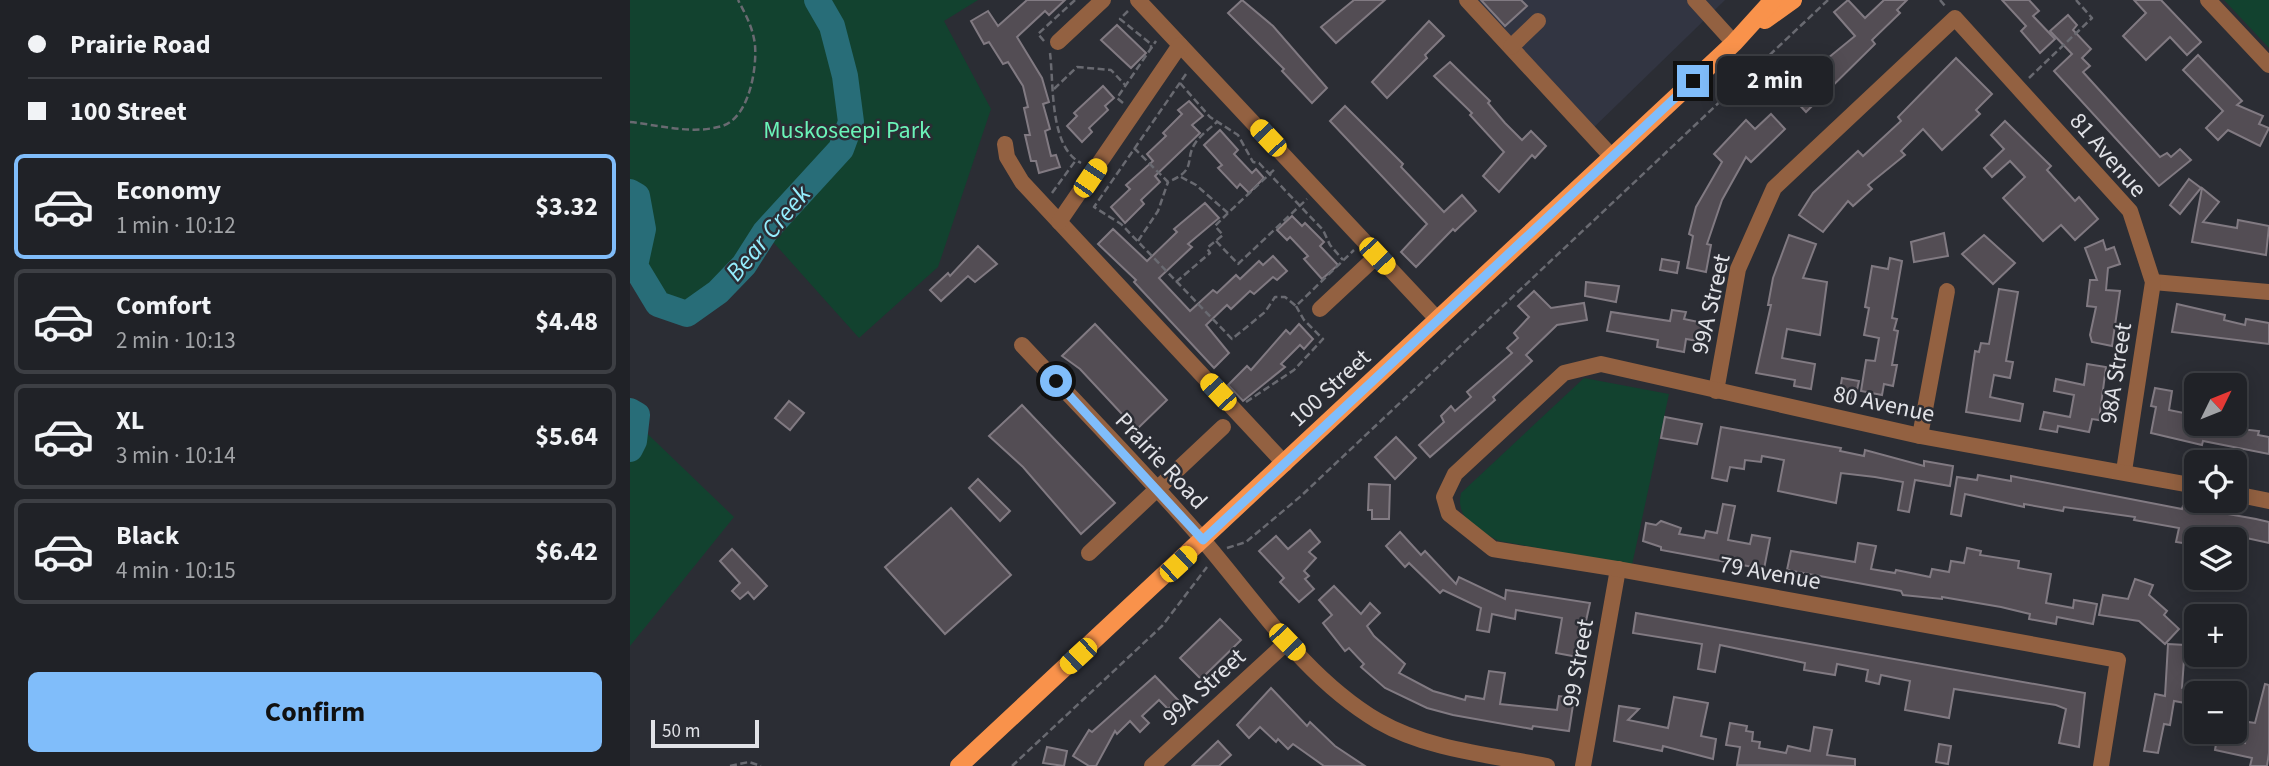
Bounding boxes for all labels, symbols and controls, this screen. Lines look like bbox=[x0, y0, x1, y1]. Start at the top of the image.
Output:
text: Prairie Road bbox=[70, 26, 211, 63]
callout: 2 min bbox=[1718, 56, 1833, 106]
text: 2 min bbox=[1747, 64, 1803, 97]
route end bbox=[1677, 65, 1709, 97]
text: 100 Street bbox=[70, 93, 187, 130]
street label: 81 Avenue bbox=[2061, 105, 2155, 205]
park label: Muskoseepi Park bbox=[763, 113, 931, 148]
car bbox=[1246, 115, 1291, 161]
car bbox=[1070, 155, 1111, 201]
text: Economy bbox=[116, 172, 221, 209]
icon: car bbox=[32, 175, 95, 238]
water label: Bear Creek bbox=[717, 176, 820, 289]
text: $3.32 bbox=[535, 188, 598, 225]
text: 1 min · 10:12 bbox=[116, 209, 236, 242]
car bbox=[1355, 233, 1400, 279]
street label: 99A Street bbox=[1682, 250, 1740, 358]
text: Comfort bbox=[116, 287, 211, 324]
icon: car bbox=[32, 290, 95, 353]
text: $4.48 bbox=[535, 303, 598, 340]
street label: 98A Street bbox=[2091, 320, 2141, 426]
text: 2 min · 10:13 bbox=[116, 324, 236, 357]
street label: 100 Street bbox=[1281, 341, 1379, 435]
route start bbox=[1040, 365, 1072, 397]
car bbox=[1196, 369, 1241, 415]
north arrow bbox=[2184, 373, 2247, 436]
map controls bbox=[2184, 373, 2247, 744]
street label: 80 Avenue bbox=[1830, 376, 1938, 432]
text: XL bbox=[116, 402, 144, 439]
icon: car bbox=[32, 405, 95, 468]
street label: Prairie Road bbox=[1107, 405, 1215, 517]
text: $5.64 bbox=[535, 418, 598, 455]
text: 3 min · 10:14 bbox=[116, 439, 236, 472]
button: locate bbox=[2184, 450, 2247, 513]
text: Black bbox=[116, 517, 179, 554]
icon: car bbox=[32, 520, 95, 583]
button: layers bbox=[2184, 527, 2247, 590]
text: $6.42 bbox=[535, 533, 598, 570]
car bbox=[1156, 542, 1201, 586]
street label: 79 Avenue bbox=[1716, 547, 1824, 599]
text: 4 min · 10:15 bbox=[116, 554, 236, 587]
button: + bbox=[2184, 604, 2247, 667]
street label: 99 Street bbox=[1553, 616, 1603, 710]
car bbox=[1265, 620, 1310, 664]
car bbox=[1056, 634, 1101, 678]
street label: 99A Street bbox=[1154, 640, 1254, 734]
button: Confirm bbox=[28, 672, 602, 752]
button: − bbox=[2184, 681, 2247, 744]
scale bar bbox=[651, 717, 760, 749]
text: 50 m bbox=[662, 718, 700, 745]

